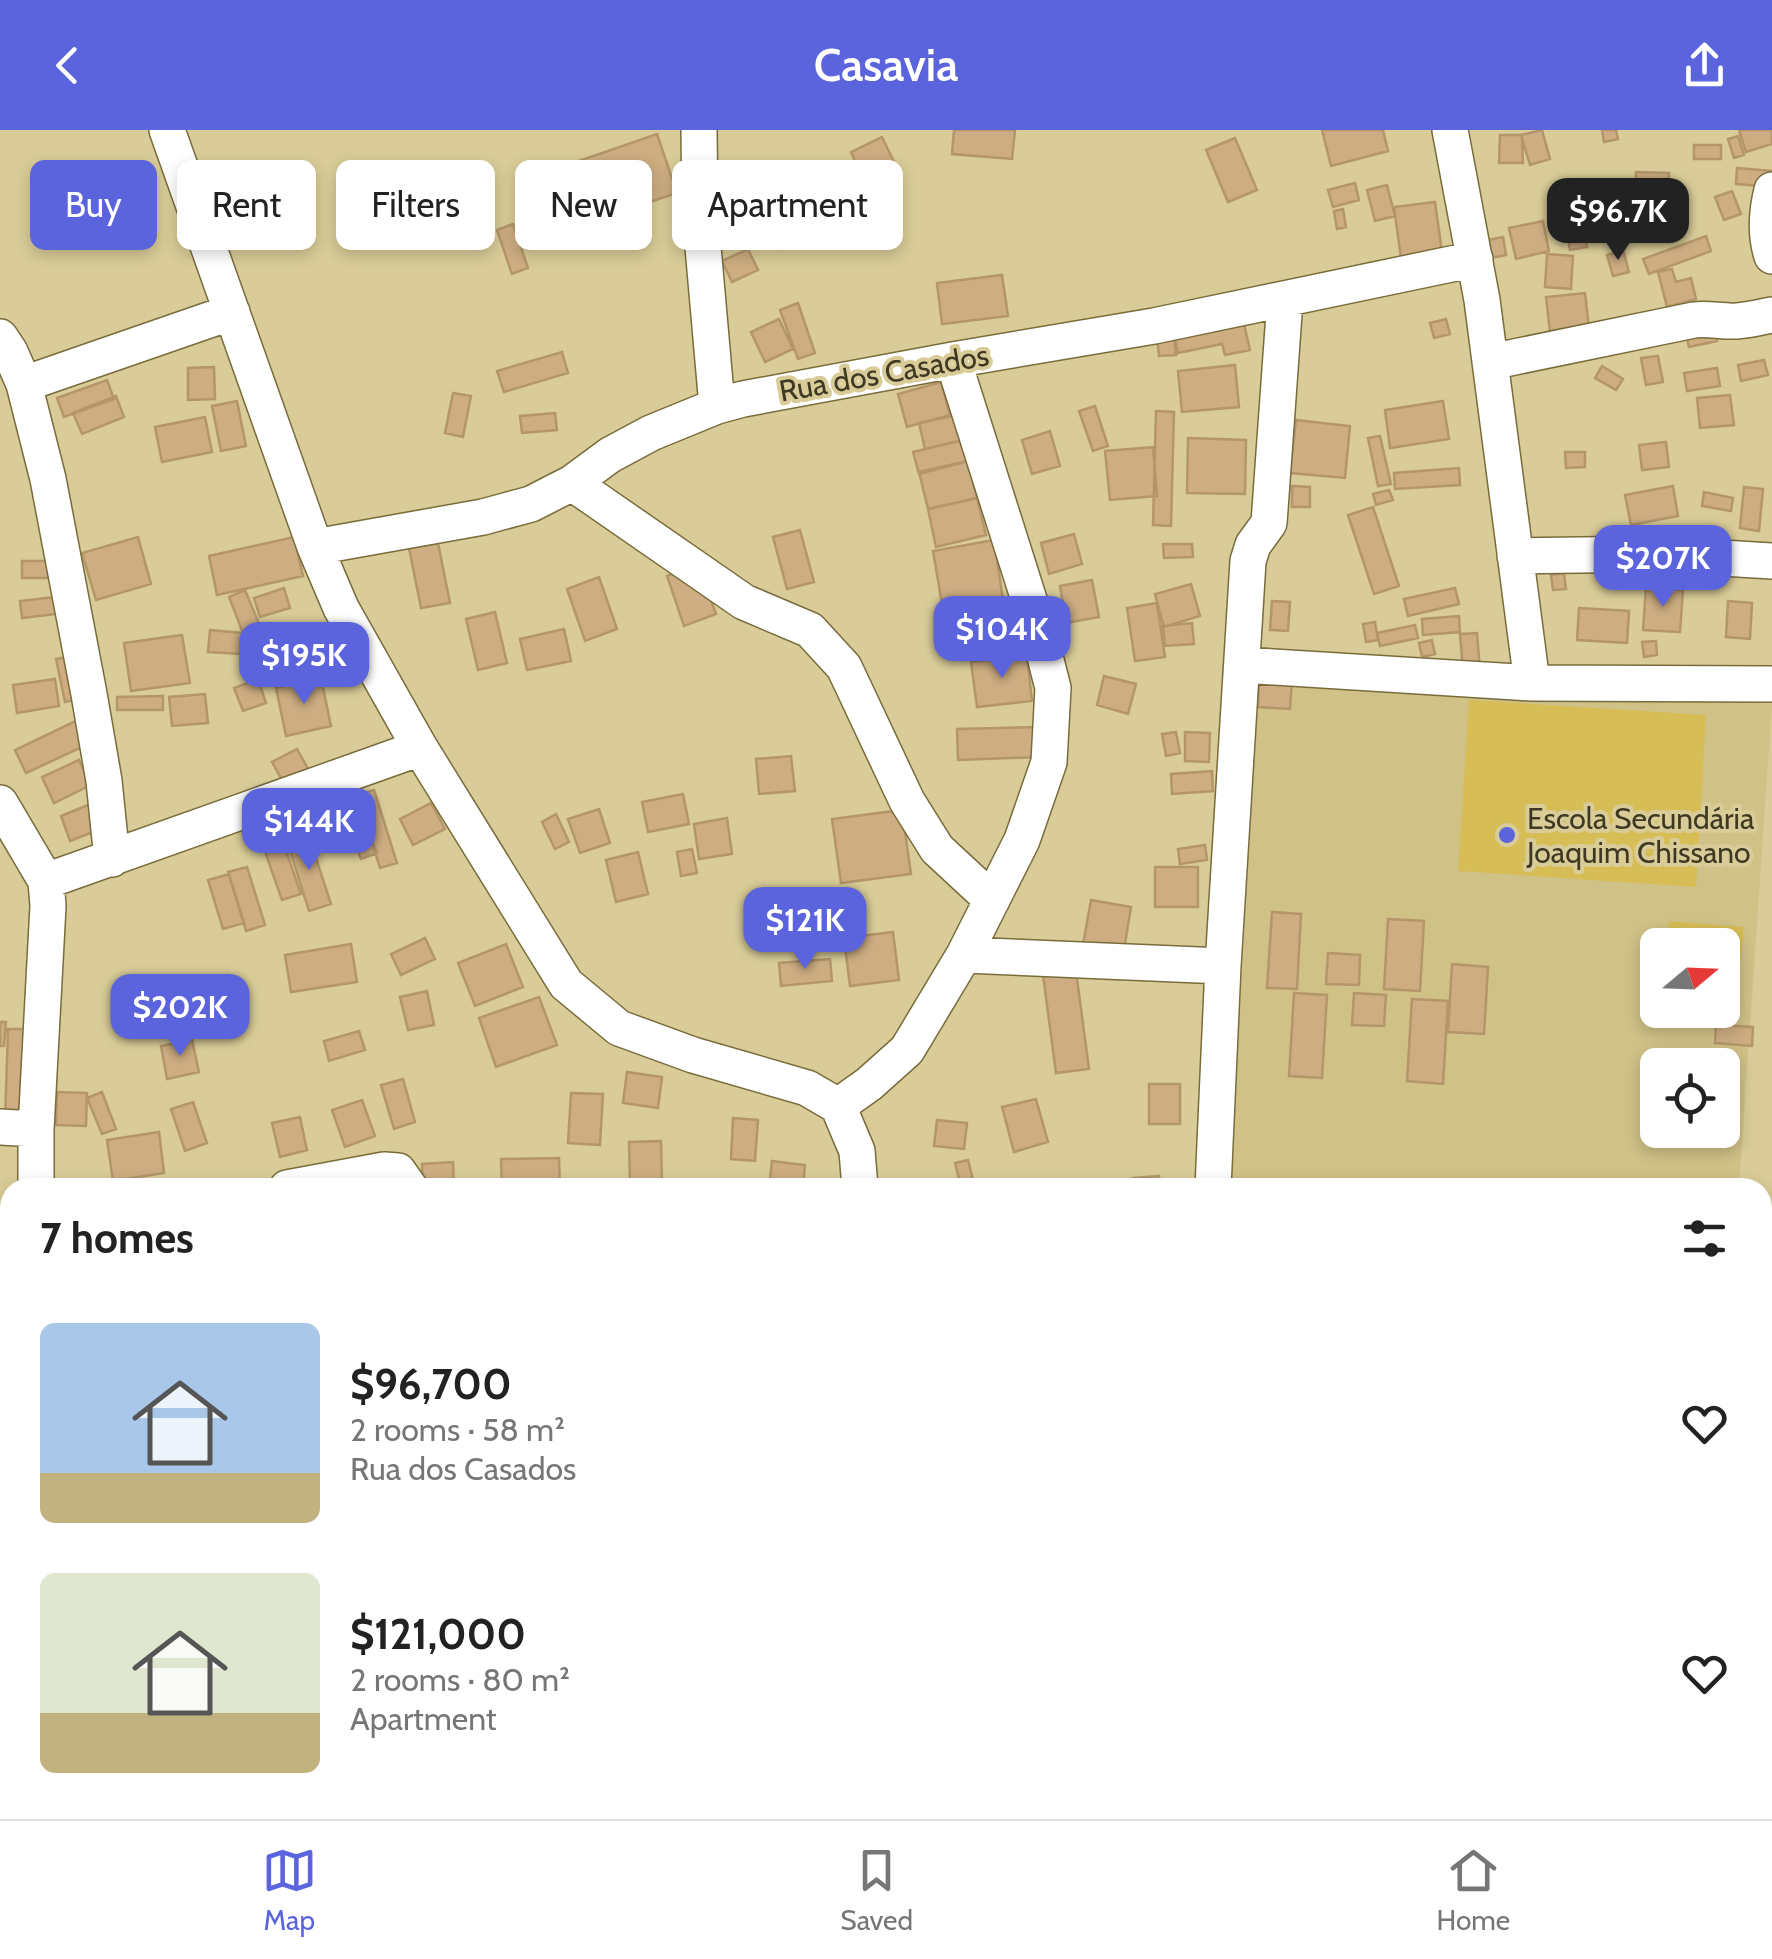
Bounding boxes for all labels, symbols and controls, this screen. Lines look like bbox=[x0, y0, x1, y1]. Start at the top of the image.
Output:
icon: back bbox=[40, 38, 95, 93]
text: Casavia bbox=[814, 38, 958, 92]
icon: share bbox=[1677, 38, 1732, 93]
chip: Buy bbox=[30, 160, 157, 250]
chip: Rent bbox=[177, 160, 316, 250]
chip: Filters bbox=[336, 160, 495, 250]
chip: New bbox=[515, 160, 652, 250]
chip: Apartment bbox=[672, 160, 903, 250]
pin: $96.7K bbox=[1537, 178, 1699, 263]
text: $96.7K bbox=[1569, 191, 1667, 230]
street label: Rua dos Casados bbox=[776, 336, 992, 410]
pin: $207K bbox=[1593, 525, 1733, 610]
text: $207K bbox=[1616, 538, 1710, 577]
pin: $104K bbox=[932, 596, 1072, 681]
text: $104K bbox=[956, 609, 1048, 648]
pin: $195K bbox=[234, 622, 374, 707]
text: $195K bbox=[261, 635, 347, 674]
pin: $144K bbox=[239, 788, 379, 873]
place label: Escola Secundária Joaquim Chissano bbox=[1526, 800, 1755, 871]
text: $144K bbox=[264, 801, 354, 840]
marker: Escola Secundária Joaquim Chissano bbox=[1496, 824, 1518, 846]
pin: $121K bbox=[735, 887, 875, 972]
text: $121K bbox=[765, 900, 845, 939]
north arrow bbox=[1640, 928, 1740, 1028]
map controls bbox=[1640, 928, 1740, 1148]
pin: $202K bbox=[110, 974, 250, 1059]
text: $202K bbox=[132, 987, 228, 1026]
button: locate bbox=[1640, 1048, 1740, 1148]
icon: filters bbox=[1677, 1211, 1732, 1266]
text: 7 homes bbox=[40, 1212, 194, 1264]
text: $96,700 bbox=[350, 1358, 512, 1410]
icon: home bbox=[120, 1363, 240, 1483]
icon: heart bbox=[1677, 1396, 1732, 1451]
text: 2 rooms · 58 m² bbox=[350, 1410, 565, 1449]
text: Rua dos Casados bbox=[350, 1449, 576, 1488]
text: $121,000 bbox=[350, 1608, 526, 1660]
icon: home bbox=[120, 1613, 240, 1733]
icon: heart bbox=[1677, 1646, 1732, 1701]
text: 2 rooms · 80 m² bbox=[350, 1660, 570, 1699]
text: Apartment bbox=[350, 1699, 497, 1738]
tab: Map bbox=[262, 1843, 317, 1937]
tab: Saved bbox=[840, 1843, 913, 1937]
tab: Home bbox=[1437, 1843, 1510, 1937]

